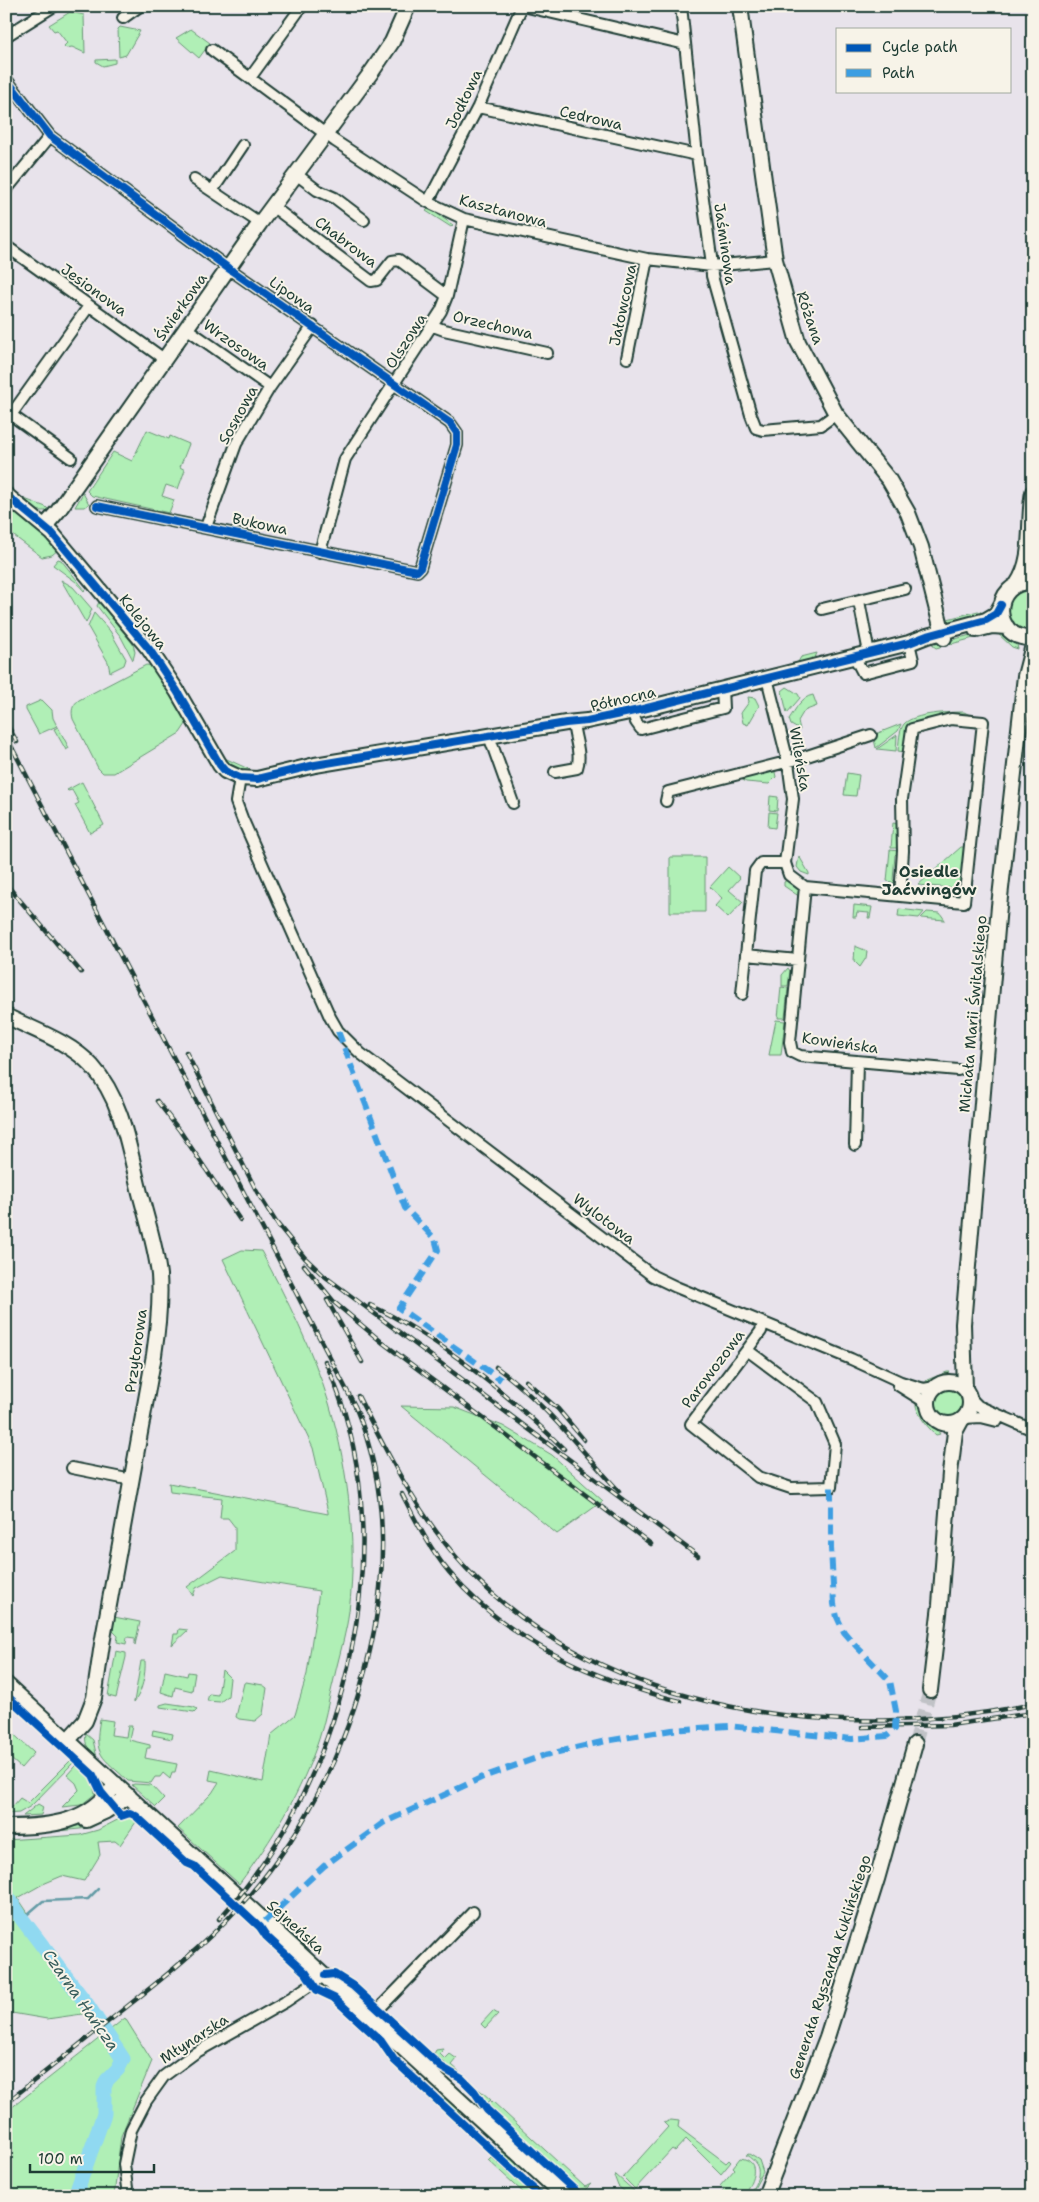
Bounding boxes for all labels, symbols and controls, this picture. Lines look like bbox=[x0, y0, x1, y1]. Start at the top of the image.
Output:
legend bbox=[836, 28, 1012, 92]
text: Cycle path bbox=[882, 37, 958, 57]
text: Path bbox=[882, 63, 915, 83]
street label: Jodłowa bbox=[441, 65, 487, 132]
street label: Cedrowa bbox=[558, 101, 625, 135]
street label: Kasztanowa bbox=[457, 190, 550, 232]
street label: Jaśminowa bbox=[709, 202, 741, 287]
street label: Chabrowa bbox=[311, 212, 382, 273]
street label: Jesionowa bbox=[57, 259, 132, 321]
street label: Jałowcowa bbox=[605, 261, 642, 348]
street label: Świerkowa bbox=[150, 268, 212, 345]
street label: Lipowa bbox=[265, 272, 319, 318]
street label: Różana bbox=[792, 289, 829, 348]
street label: Orzechowa bbox=[451, 306, 536, 344]
street label: Olszowa bbox=[381, 309, 432, 373]
street label: Wrzosowa bbox=[199, 315, 274, 375]
street label: Sosnowa bbox=[214, 381, 263, 448]
street label: Bukowa bbox=[230, 508, 290, 540]
street label: Kolejowa bbox=[115, 590, 172, 654]
street label: Północna bbox=[588, 682, 658, 716]
street label: Wileńska bbox=[785, 725, 816, 793]
district label: Osiedle Jaćwingów bbox=[882, 861, 977, 900]
street label: Michała Marii Świtalskiego bbox=[953, 914, 992, 1114]
street label: Kowieńska bbox=[800, 1028, 880, 1058]
street label: Wylotowa bbox=[569, 1189, 640, 1249]
street label: Przytorowa bbox=[120, 1307, 152, 1394]
street label: Parowozowa bbox=[677, 1325, 750, 1412]
street label: Generała Ryszarda Kuklińskiego bbox=[784, 1852, 876, 2082]
street label: Sejneńska bbox=[263, 1896, 330, 1959]
water label: Czarna Hańcza bbox=[38, 1945, 124, 2055]
street label: Młynarska bbox=[156, 2009, 233, 2069]
scale bar bbox=[30, 2142, 154, 2174]
text: 100 m bbox=[38, 2149, 83, 2169]

